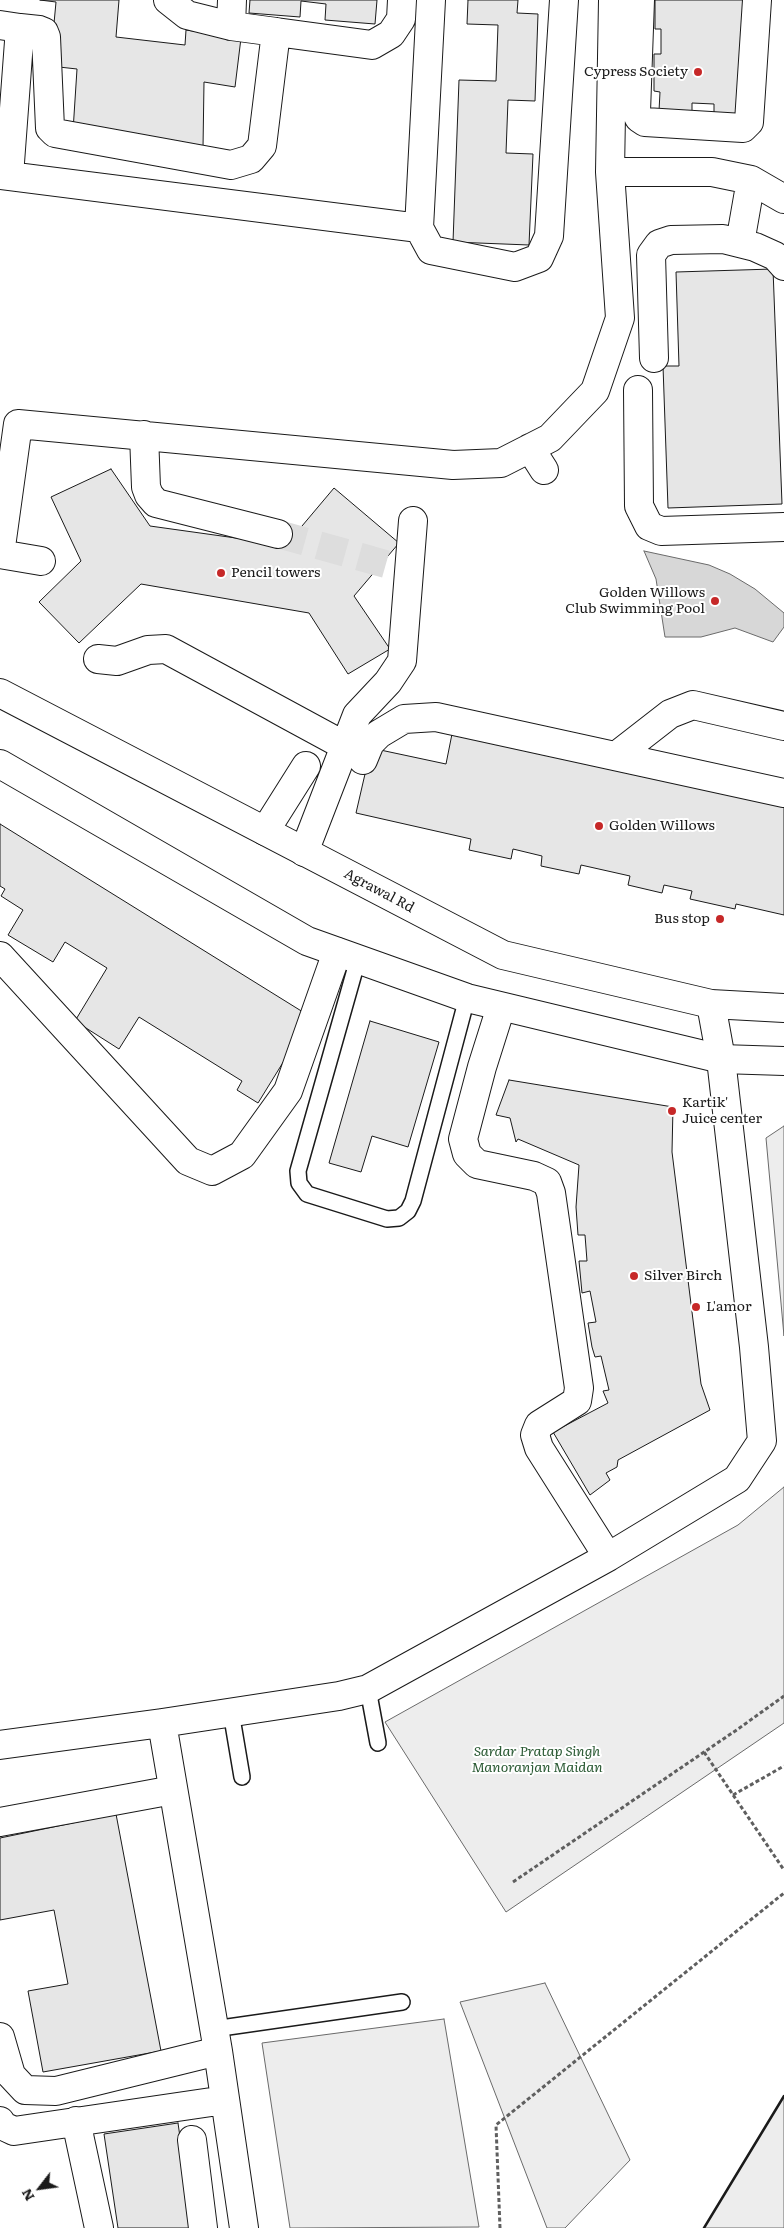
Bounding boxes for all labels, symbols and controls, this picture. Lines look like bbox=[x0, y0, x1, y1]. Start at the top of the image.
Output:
place label: Cypress Society bbox=[584, 64, 688, 80]
marker: Cypress Society bbox=[692, 66, 704, 78]
place label: Pencil towers bbox=[231, 565, 320, 581]
marker: Pencil towers bbox=[215, 567, 227, 579]
place label: Golden Willows Club Swimming Pool bbox=[565, 585, 705, 618]
marker: Golden Willows Club Swimming Pool bbox=[709, 595, 721, 607]
place label: Golden Willows bbox=[609, 818, 715, 834]
marker: Golden Willows bbox=[593, 820, 605, 832]
street label: Agrawal Rd bbox=[341, 866, 417, 916]
place label: Bus stop bbox=[654, 911, 710, 927]
marker: Bus stop bbox=[714, 913, 726, 925]
place label: Kartik' Juice center bbox=[682, 1095, 762, 1128]
marker: Kartik' Juice center bbox=[666, 1105, 678, 1117]
place label: Silver Birch bbox=[644, 1268, 722, 1284]
marker: Silver Birch bbox=[628, 1270, 640, 1282]
place label: L'amor bbox=[706, 1299, 752, 1315]
marker: L'amor bbox=[690, 1301, 702, 1313]
park label: Sardar Pratap Singh Manoranjan Maidan bbox=[471, 1744, 603, 1776]
north arrow bbox=[15, 2163, 65, 2213]
text: N bbox=[15, 2185, 39, 2206]

